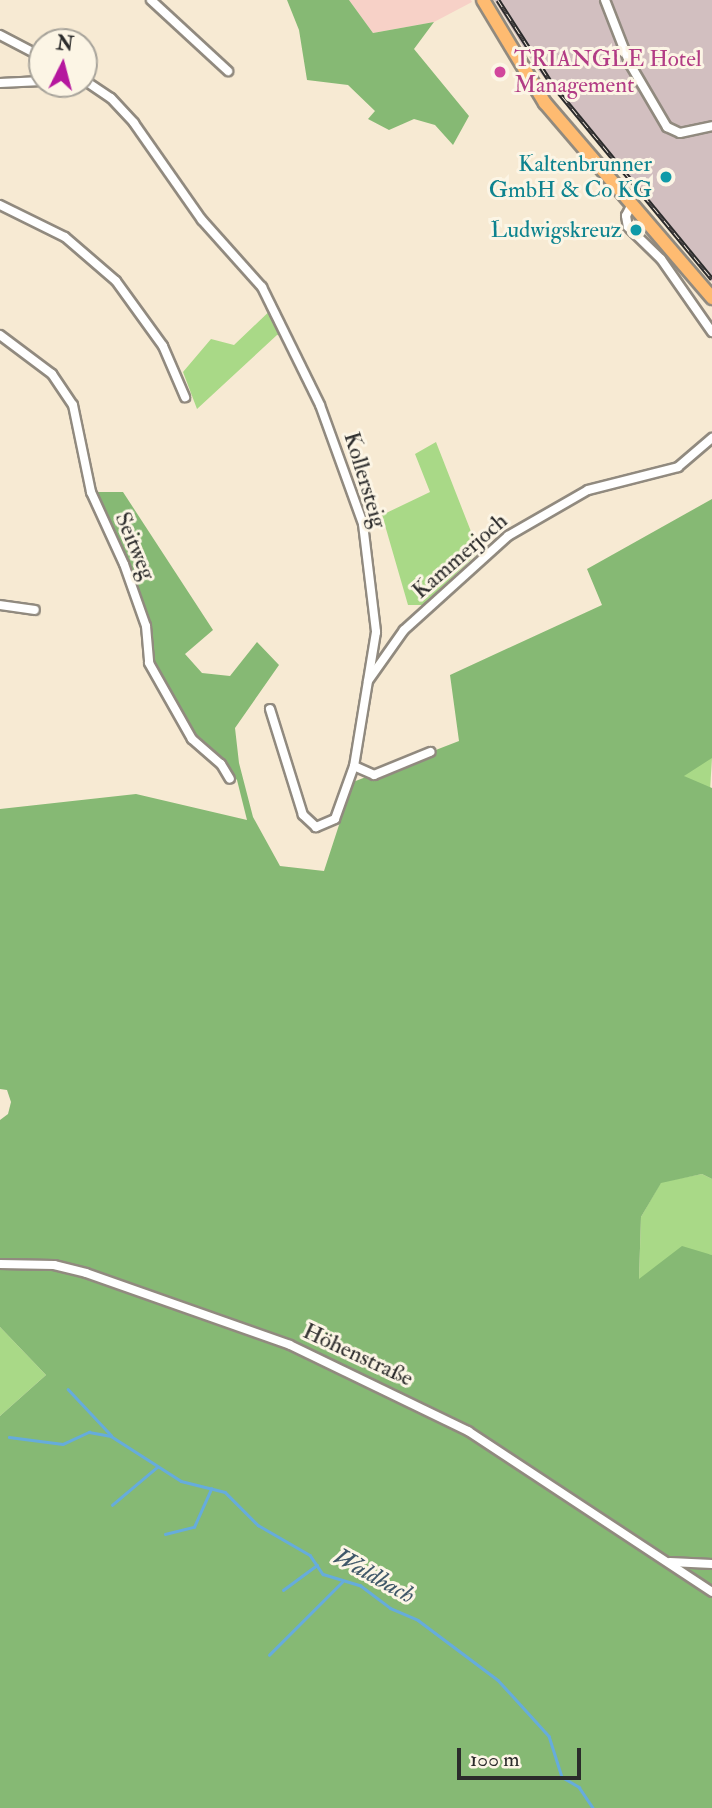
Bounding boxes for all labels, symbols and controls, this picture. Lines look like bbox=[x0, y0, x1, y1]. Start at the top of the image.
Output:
north arrow bbox=[28, 28, 98, 98]
text: N bbox=[55, 31, 75, 57]
place label: TRIANGLE Hotel Management bbox=[514, 45, 702, 99]
marker: TRIANGLE Hotel Management bbox=[492, 64, 508, 80]
place label: Kaltenbrunner GmbH & Co KG bbox=[489, 150, 652, 204]
marker: Kaltenbrunner GmbH & Co KG bbox=[658, 169, 674, 185]
place label: Ludwigskreuz bbox=[491, 216, 622, 244]
marker: Ludwigskreuz bbox=[628, 222, 644, 238]
street label: Kollersteig bbox=[337, 429, 393, 531]
street label: Kammerjoch bbox=[407, 507, 513, 605]
street label: Seitweg bbox=[108, 508, 162, 584]
street label: Höhenstraße bbox=[299, 1317, 417, 1393]
water label: Waldbach bbox=[328, 1542, 420, 1610]
scale bar bbox=[460, 1734, 584, 1778]
text: 100 m bbox=[470, 1746, 520, 1773]

